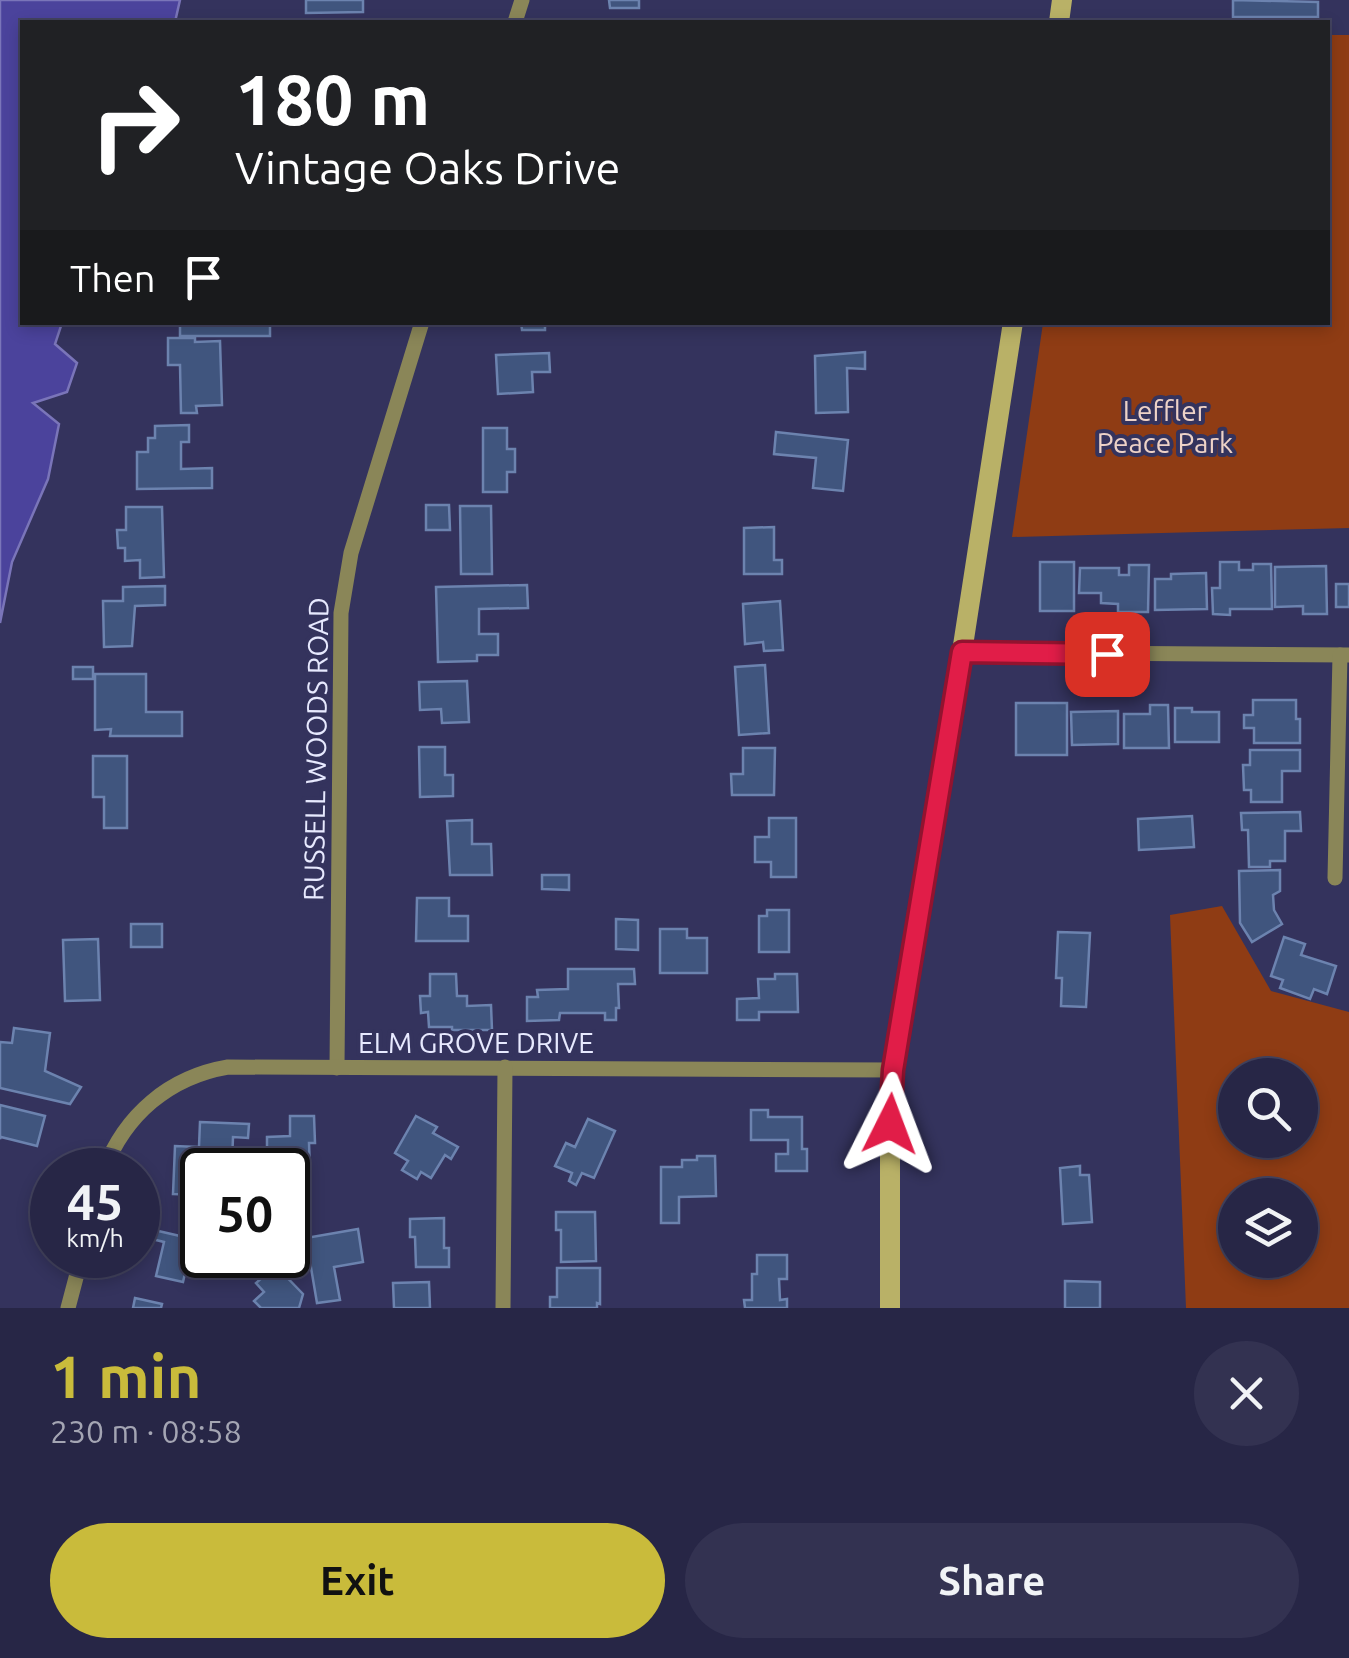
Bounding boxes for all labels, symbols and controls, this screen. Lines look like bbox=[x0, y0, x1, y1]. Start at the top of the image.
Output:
icon: right bbox=[70, 60, 200, 190]
text: 180 m bbox=[235, 60, 430, 138]
text: Vintage Oaks Drive bbox=[235, 142, 620, 193]
icon: arrive bbox=[176, 250, 231, 305]
text: Then bbox=[70, 257, 156, 299]
park label: Leffler Peace Park bbox=[1097, 395, 1233, 458]
street label: RUSSELL WOODS ROAD bbox=[297, 597, 334, 901]
pin bbox=[1065, 612, 1150, 697]
icon: arrive bbox=[1080, 627, 1135, 682]
street label: ELM GROVE DRIVE bbox=[358, 1027, 594, 1058]
map controls bbox=[1218, 1058, 1318, 1278]
button: search bbox=[1218, 1058, 1318, 1158]
position arrow bbox=[838, 1072, 942, 1176]
speed limit sign: 50 bbox=[180, 1148, 310, 1278]
text: 45 bbox=[67, 1173, 123, 1229]
button: layers bbox=[1218, 1178, 1318, 1278]
text: km/h bbox=[66, 1224, 124, 1252]
button: close bbox=[1194, 1341, 1299, 1446]
text: 1 min bbox=[50, 1342, 202, 1409]
text: 230 m · 08:58 bbox=[50, 1413, 242, 1449]
button: Exit bbox=[50, 1523, 665, 1638]
button: Share bbox=[685, 1523, 1299, 1638]

